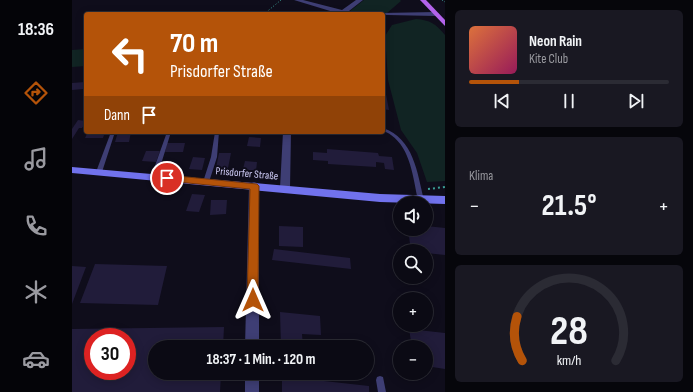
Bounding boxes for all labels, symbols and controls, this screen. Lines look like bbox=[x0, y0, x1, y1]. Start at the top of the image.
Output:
text: 18:36 bbox=[18, 19, 54, 40]
text: 70 m bbox=[170, 27, 218, 60]
icon: left bbox=[104, 28, 156, 80]
text: Neon Rain bbox=[529, 32, 582, 51]
text: Kite Club bbox=[529, 51, 568, 67]
text: Prisdorfer Straße bbox=[170, 61, 273, 82]
icon: directions bbox=[22, 79, 50, 107]
icon: previous bbox=[491, 90, 513, 112]
icon: pause bbox=[558, 90, 580, 112]
icon: next bbox=[625, 90, 647, 112]
icon: arrive bbox=[138, 104, 160, 126]
text: Dann bbox=[104, 106, 130, 125]
icon: music bbox=[22, 145, 50, 173]
pin bbox=[150, 161, 184, 195]
street label: Prisdorfer Straße bbox=[215, 164, 279, 183]
icon: arrive bbox=[156, 167, 178, 189]
text: Klima bbox=[469, 168, 493, 184]
text: 21.5° bbox=[541, 188, 597, 224]
text: − bbox=[469, 193, 480, 220]
text: + bbox=[658, 193, 669, 220]
map controls bbox=[393, 196, 433, 380]
button: sound bbox=[393, 196, 433, 236]
icon: phone bbox=[22, 212, 50, 240]
button: search bbox=[393, 244, 433, 284]
icon: climate bbox=[22, 278, 50, 306]
position arrow bbox=[232, 279, 274, 321]
button: + bbox=[393, 292, 433, 332]
text: 28 bbox=[550, 307, 588, 356]
speed limit sign: 30 bbox=[84, 328, 136, 380]
button: − bbox=[393, 340, 433, 380]
icon: car bbox=[22, 345, 50, 373]
text: 18:37 · 1 Min. · 120 m bbox=[207, 350, 315, 369]
text: km/h bbox=[557, 352, 581, 369]

